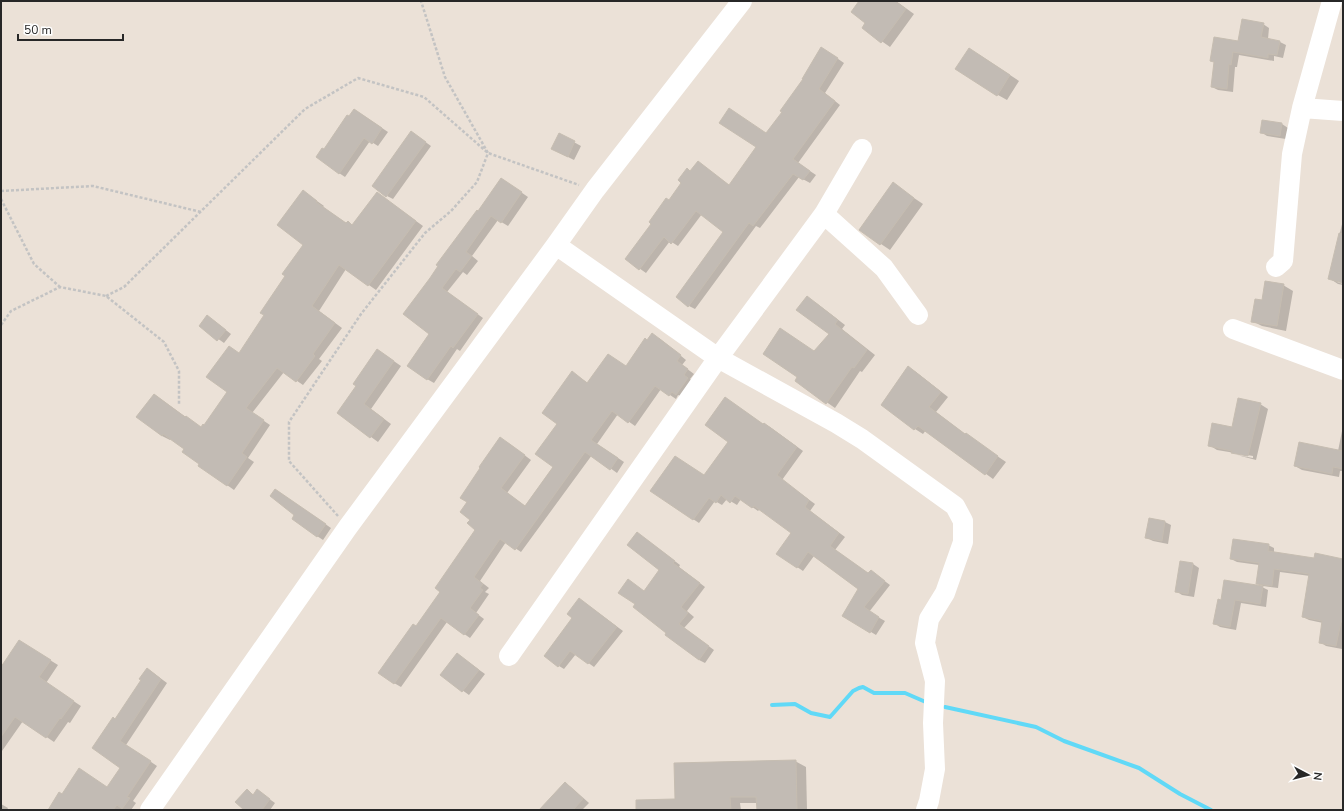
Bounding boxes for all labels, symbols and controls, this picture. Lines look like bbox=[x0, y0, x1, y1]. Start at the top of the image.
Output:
scale bar bbox=[18, 16, 123, 42]
text: 50 m bbox=[24, 22, 52, 38]
north arrow bbox=[1288, 755, 1328, 795]
text: N bbox=[1309, 771, 1325, 781]

